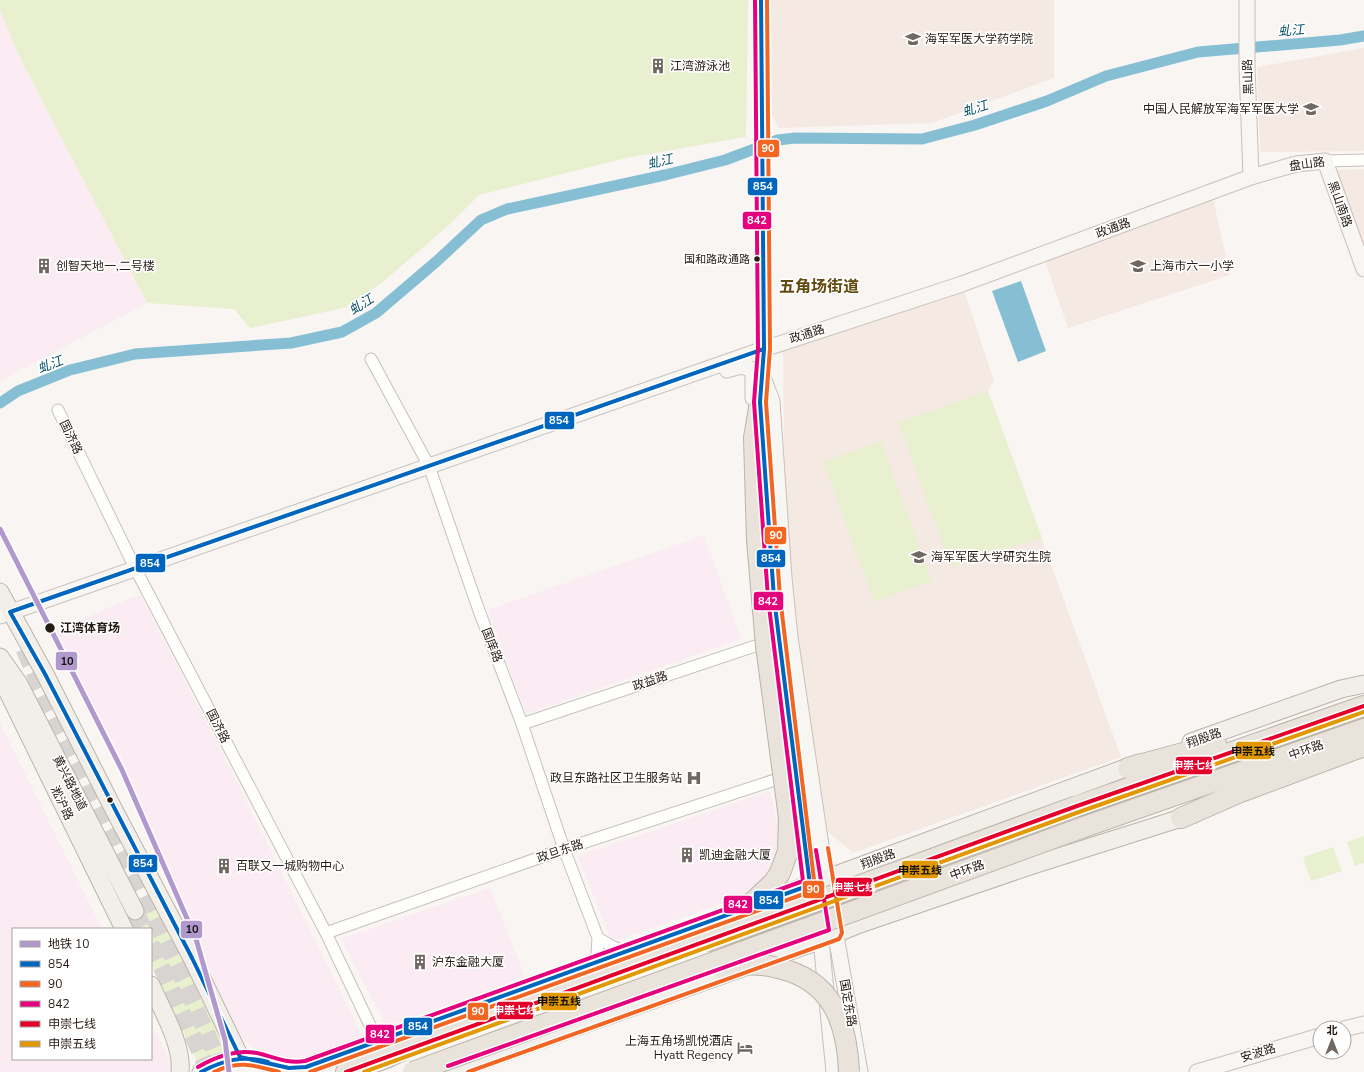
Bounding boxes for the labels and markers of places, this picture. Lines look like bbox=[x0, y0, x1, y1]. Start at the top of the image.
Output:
school or university icon: 海军军医大学药学院 bbox=[904, 30, 922, 48]
place label: 海军军医大学药学院 bbox=[925, 31, 1033, 47]
building icon: 江湾游泳池 bbox=[649, 57, 667, 75]
place label: 江湾游泳池 bbox=[670, 58, 730, 74]
school or university icon: 中国人民解放军海军军医大学 bbox=[1302, 100, 1320, 118]
place label: 中国人民解放军海军军医大学 bbox=[1143, 101, 1299, 117]
place label: 国和路政通路 bbox=[684, 252, 750, 267]
marker: 国和路政通路 bbox=[752, 254, 762, 264]
building icon: 创智天地一,二号楼 bbox=[35, 257, 53, 275]
school or university icon: 上海市六一小学 bbox=[1129, 257, 1147, 275]
place label: 创智天地一,二号楼 bbox=[56, 258, 155, 274]
place label: 上海市六一小学 bbox=[1150, 258, 1234, 274]
school or university icon: 海军军医大学研究生院 bbox=[910, 548, 928, 566]
place label: 海军军医大学研究生院 bbox=[931, 549, 1051, 565]
place label: 江湾体育场 bbox=[60, 620, 120, 636]
marker: 江湾体育场 bbox=[43, 621, 57, 635]
hospital icon: 政旦东路社区卫生服务站 bbox=[685, 769, 703, 787]
place label: 政旦东路社区卫生服务站 bbox=[550, 770, 682, 786]
unlabelled marker bbox=[105, 795, 115, 805]
building icon: 凯迪金融大厦 bbox=[678, 846, 696, 864]
place label: 凯迪金融大厦 bbox=[699, 847, 771, 863]
building icon: 百联又一城购物中心 bbox=[215, 857, 233, 875]
place label: 百联又一城购物中心 bbox=[236, 858, 344, 874]
building icon: 沪东金融大厦 bbox=[411, 953, 429, 971]
place label: 沪东金融大厦 bbox=[432, 954, 504, 970]
place label: 上海五角场凯悦酒店 Hyatt Regency bbox=[625, 1033, 734, 1063]
hotel icon: 上海五角场凯悦酒店 Hyatt Regency bbox=[736, 1039, 754, 1057]

